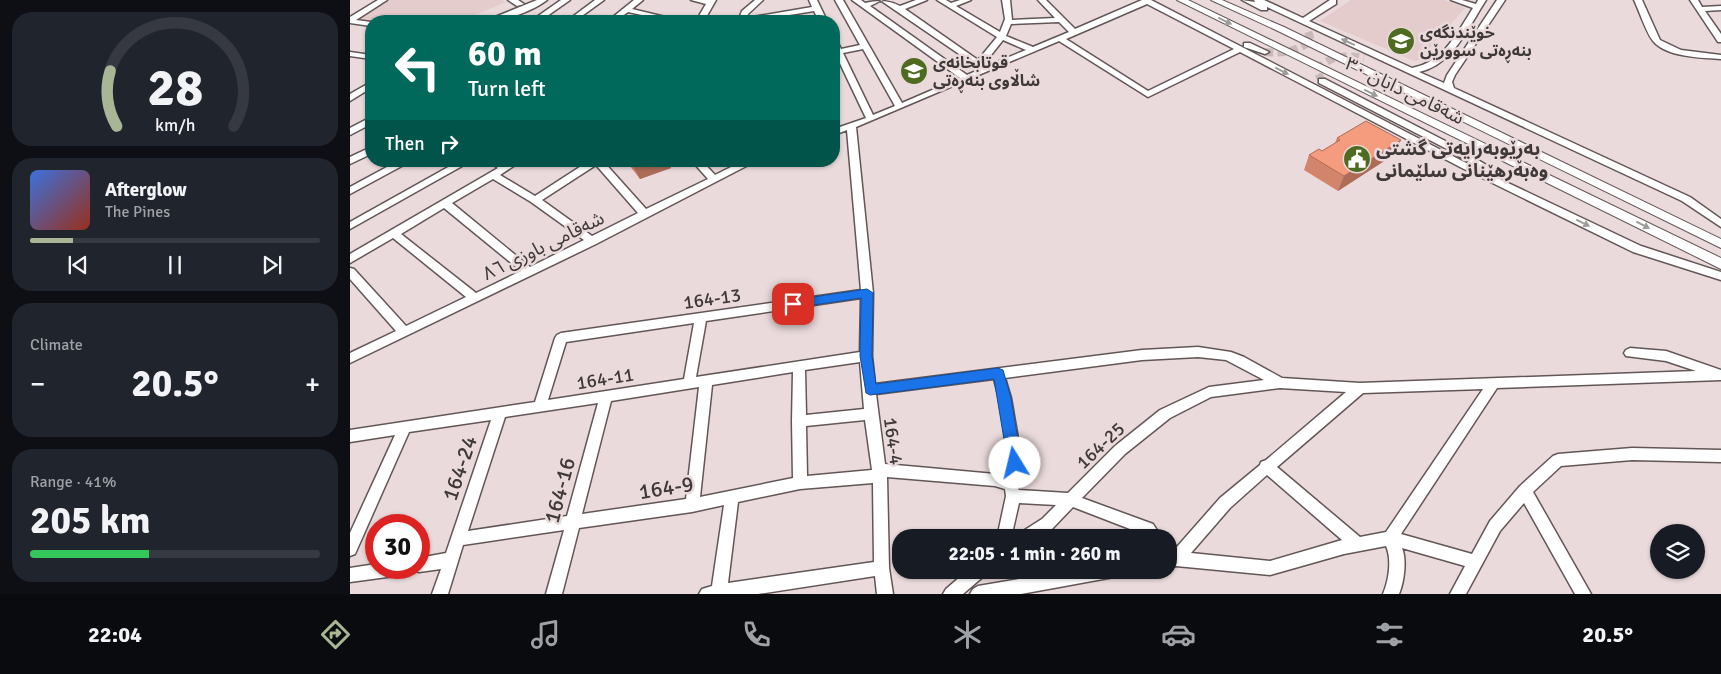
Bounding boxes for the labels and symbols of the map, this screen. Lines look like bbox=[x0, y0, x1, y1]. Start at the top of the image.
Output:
one-way arrow bbox=[1218, 18, 1232, 26]
place label: خوێندنگەی بنەڕەتی سوورێن bbox=[1420, 23, 1532, 64]
school or university icon: خوێندنگەی بنەڕەتی سوورێن bbox=[1386, 26, 1416, 56]
one-way arrow bbox=[1341, 37, 1355, 45]
street label: شەقامی دابان ٣٠ bbox=[1341, 52, 1468, 130]
place label: قوتابخانەی شاڵاوی بنەڕەتی bbox=[933, 53, 1040, 94]
school or university icon: قوتابخانەی شاڵاوی بنەڕەتی bbox=[899, 56, 929, 86]
one-way arrow bbox=[1275, 67, 1289, 75]
one-way arrow bbox=[1364, 89, 1378, 97]
place label: بەڕێوبەرایەتی گشتی وەبەرهێنانی سلێمانی bbox=[1376, 137, 1548, 183]
public building icon: بەڕێوبەرایەتی گشتی وەبەرهێنانی سلێمانی bbox=[1342, 144, 1372, 174]
street label: شەقامی باوزی ٨٦ bbox=[479, 206, 608, 286]
one-way arrow bbox=[1576, 219, 1590, 227]
one-way arrow bbox=[1636, 221, 1650, 229]
street label: 164-13 bbox=[682, 283, 743, 315]
pin bbox=[772, 283, 814, 325]
street label: 164-11 bbox=[575, 363, 636, 395]
street label: 164-4 bbox=[878, 416, 908, 466]
street label: 164-25 bbox=[1071, 417, 1130, 474]
street label: 164-24 bbox=[436, 432, 483, 504]
position arrow bbox=[988, 436, 1040, 488]
street label: 164-16 bbox=[538, 454, 581, 526]
street label: 164-9 bbox=[637, 470, 695, 505]
speed limit sign: 30 bbox=[365, 514, 430, 579]

